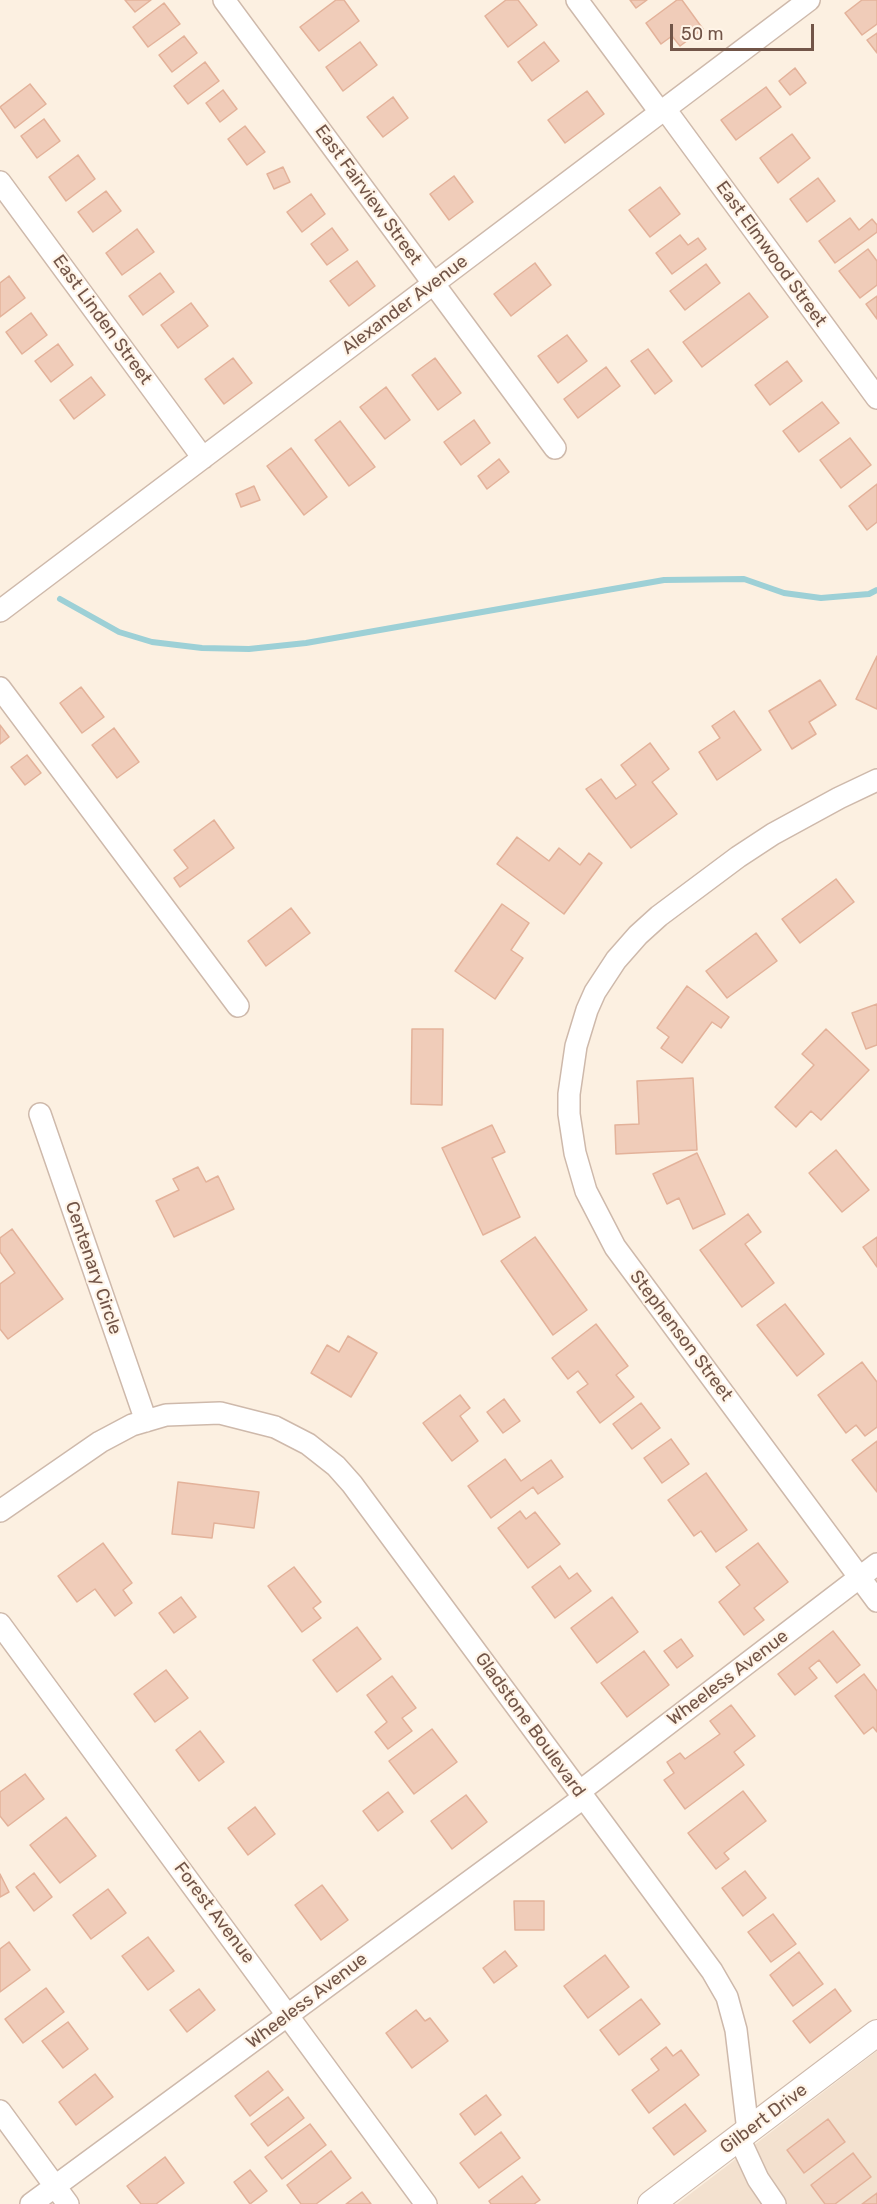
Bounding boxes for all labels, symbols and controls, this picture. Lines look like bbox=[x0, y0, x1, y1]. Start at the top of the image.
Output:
scale bar bbox=[673, 12, 817, 50]
text: 50 m bbox=[681, 23, 724, 45]
street label: East Fairview Street bbox=[310, 121, 426, 269]
street label: East Elmwood Street bbox=[711, 177, 831, 331]
street label: East Linden Street bbox=[48, 251, 156, 389]
street label: Alexander Avenue bbox=[338, 251, 472, 359]
street label: Centenary Circle bbox=[60, 1199, 126, 1337]
street label: Stephenson Street bbox=[625, 1266, 737, 1406]
street label: Wheeless Avenue bbox=[663, 1626, 793, 1730]
street label: Gladstone Boulevard bbox=[470, 1648, 590, 1802]
street label: Forest Avenue bbox=[169, 1858, 259, 1968]
street label: Wheeless Avenue bbox=[242, 1949, 372, 2053]
street label: Gilbert Drive bbox=[716, 2079, 812, 2159]

